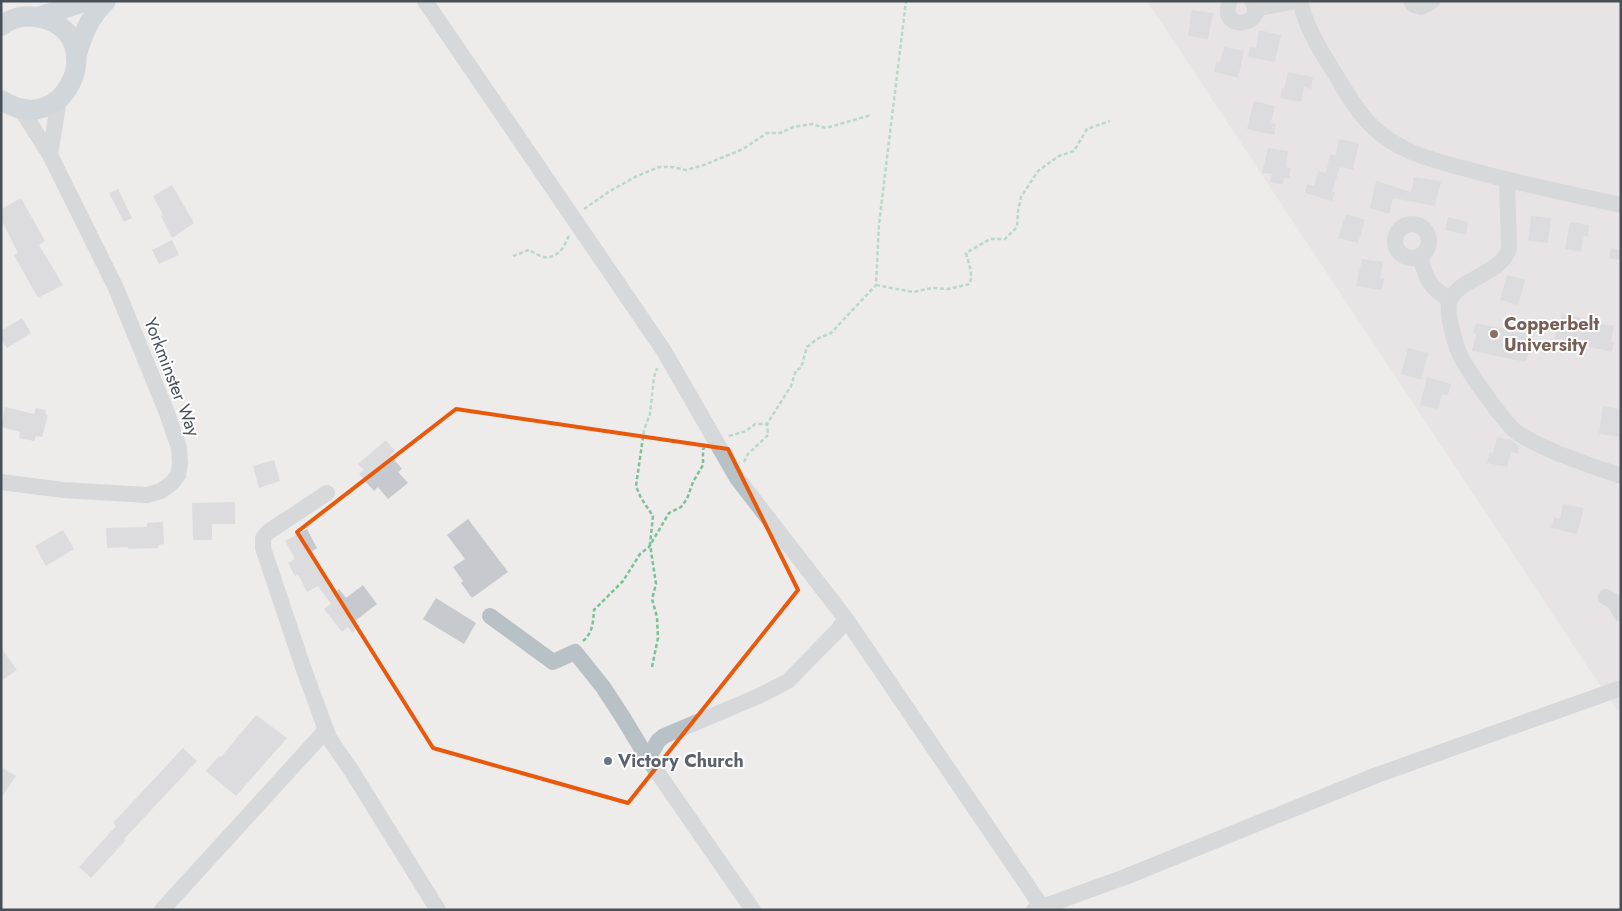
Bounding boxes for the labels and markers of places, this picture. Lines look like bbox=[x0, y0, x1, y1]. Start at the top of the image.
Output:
place label: Copperbelt University bbox=[1504, 311, 1599, 358]
marker: Copperbelt University bbox=[1488, 328, 1500, 340]
place label: Victory Church bbox=[617, 748, 744, 774]
marker: Victory Church bbox=[602, 755, 614, 767]

